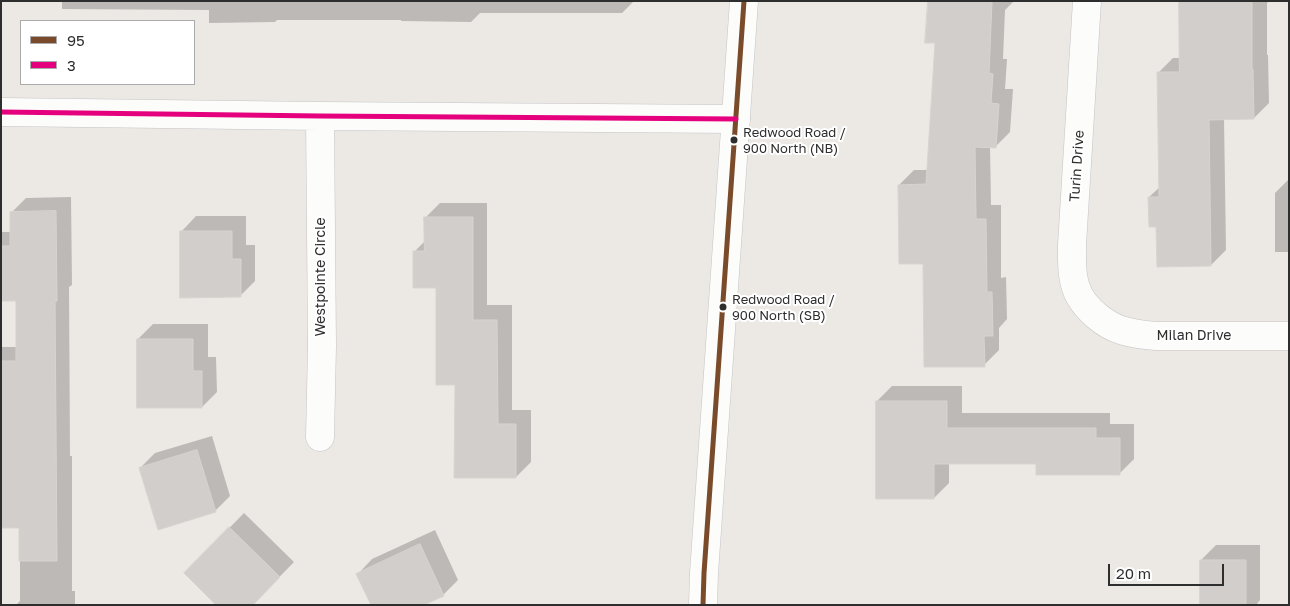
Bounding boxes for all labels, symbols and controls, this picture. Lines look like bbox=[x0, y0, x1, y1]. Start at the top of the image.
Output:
legend bbox=[20, 20, 195, 85]
text: 95 bbox=[67, 31, 85, 49]
text: 3 bbox=[67, 56, 76, 74]
place label: Redwood Road / 900 North (NB) bbox=[743, 125, 846, 156]
street label: Turin Drive bbox=[1066, 130, 1088, 202]
marker: Redwood Road / 900 North (NB) bbox=[729, 135, 739, 145]
street label: Westpointe Circle bbox=[313, 217, 329, 337]
place label: Redwood Road / 900 North (SB) bbox=[732, 292, 835, 323]
marker: Redwood Road / 900 North (SB) bbox=[718, 302, 728, 312]
street label: Milan Drive bbox=[1157, 328, 1231, 344]
scale bar bbox=[1110, 554, 1226, 586]
text: 20 m bbox=[1116, 564, 1151, 582]

